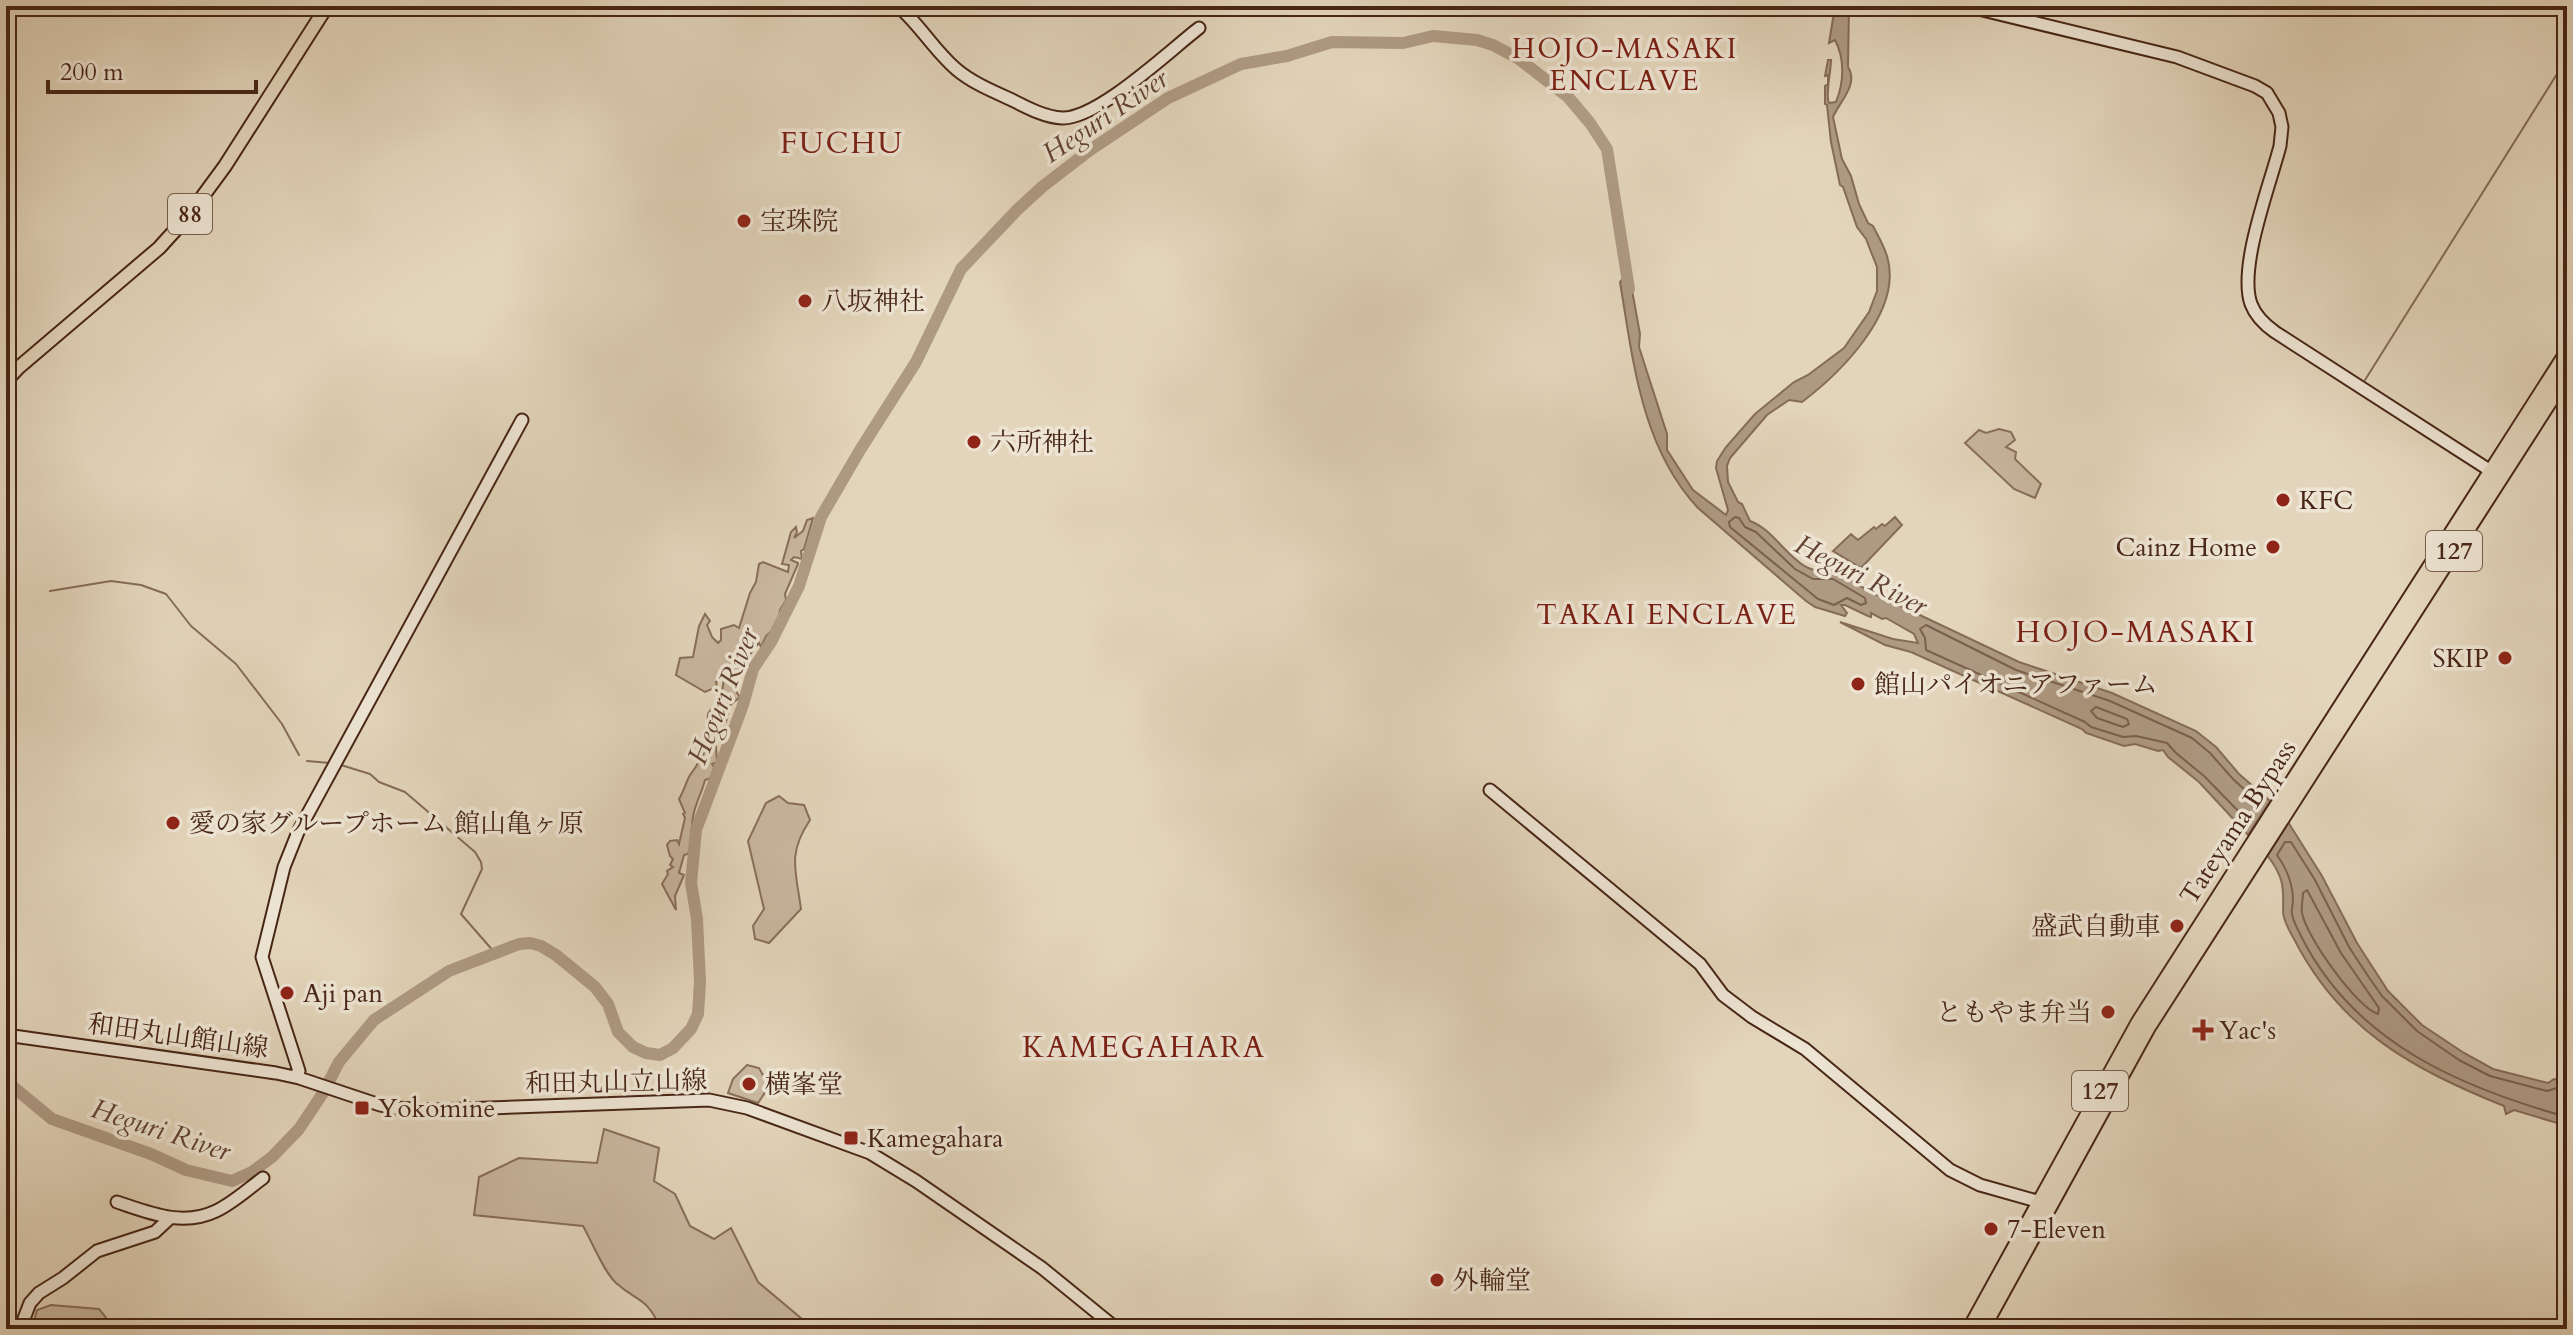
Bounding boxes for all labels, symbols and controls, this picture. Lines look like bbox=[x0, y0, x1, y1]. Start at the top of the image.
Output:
district label: HOJO-MASAKI ENCLAVE bbox=[1512, 30, 1738, 100]
scale bar bbox=[48, 44, 256, 94]
text: 200 m bbox=[60, 56, 124, 89]
water label: Heguri River bbox=[1035, 59, 1176, 172]
district label: FUCHU bbox=[780, 123, 904, 164]
road number: 88 bbox=[168, 194, 212, 234]
place label: 宝珠院 bbox=[760, 204, 838, 239]
marker: 宝珠院 bbox=[735, 212, 753, 230]
place label: 八坂神社 bbox=[821, 284, 925, 319]
marker: 八坂神社 bbox=[796, 292, 814, 310]
place label: 六所神社 bbox=[990, 425, 1094, 460]
marker: 六所神社 bbox=[965, 433, 983, 451]
place label: KFC bbox=[2299, 483, 2353, 518]
marker: KFC bbox=[2274, 491, 2292, 509]
water label: Heguri River bbox=[1788, 525, 1935, 625]
place label: Cainz Home bbox=[2116, 530, 2257, 565]
road number: 127 bbox=[2426, 531, 2482, 571]
marker: Cainz Home bbox=[2264, 538, 2282, 556]
district label: TAKAI ENCLAVE bbox=[1536, 596, 1798, 634]
district label: HOJO-MASAKI bbox=[2016, 612, 2257, 653]
water label: Heguri River bbox=[678, 621, 768, 770]
place label: SKIP bbox=[2432, 641, 2489, 676]
marker: SKIP bbox=[2496, 649, 2514, 667]
place label: 館山パイオニアファーム bbox=[1874, 667, 2158, 702]
marker: 館山パイオニアファーム bbox=[1849, 675, 1867, 693]
street label: Tateyama Bypass bbox=[2172, 733, 2304, 911]
place label: 愛の家グループホーム 館山亀ヶ原 bbox=[189, 806, 584, 841]
marker: 愛の家グループホーム 館山亀ヶ原 bbox=[164, 814, 182, 832]
place label: 盛武自動車 bbox=[2031, 909, 2161, 944]
marker: 盛武自動車 bbox=[2168, 917, 2186, 935]
place label: Aji pan bbox=[303, 976, 383, 1011]
marker: Aji pan bbox=[278, 984, 296, 1002]
place label: ともやま弁当 bbox=[1936, 995, 2092, 1030]
marker: ともやま弁当 bbox=[2099, 1003, 2117, 1021]
street label: 和田丸山館山線 bbox=[85, 1006, 271, 1066]
place label: Yac's bbox=[2219, 1013, 2276, 1048]
marker: Yac's bbox=[2194, 1021, 2212, 1039]
district label: KAMEGAHARA bbox=[1022, 1027, 1266, 1068]
street label: 和田丸山立山線 bbox=[525, 1063, 707, 1101]
place label: 横峯堂 bbox=[765, 1067, 843, 1102]
road number: 127 bbox=[2072, 1071, 2128, 1111]
marker: 横峯堂 bbox=[740, 1075, 758, 1093]
water label: Heguri River bbox=[87, 1090, 236, 1171]
place label: Yokomine bbox=[378, 1091, 495, 1126]
marker: Yokomine bbox=[353, 1099, 371, 1117]
place label: Kamegahara bbox=[867, 1121, 1003, 1156]
marker: Kamegahara bbox=[842, 1129, 860, 1147]
place label: 7-Eleven bbox=[2007, 1212, 2106, 1247]
marker: 7-Eleven bbox=[1982, 1220, 2000, 1238]
place label: 外輪堂 bbox=[1453, 1263, 1531, 1298]
marker: 外輪堂 bbox=[1428, 1271, 1446, 1289]

